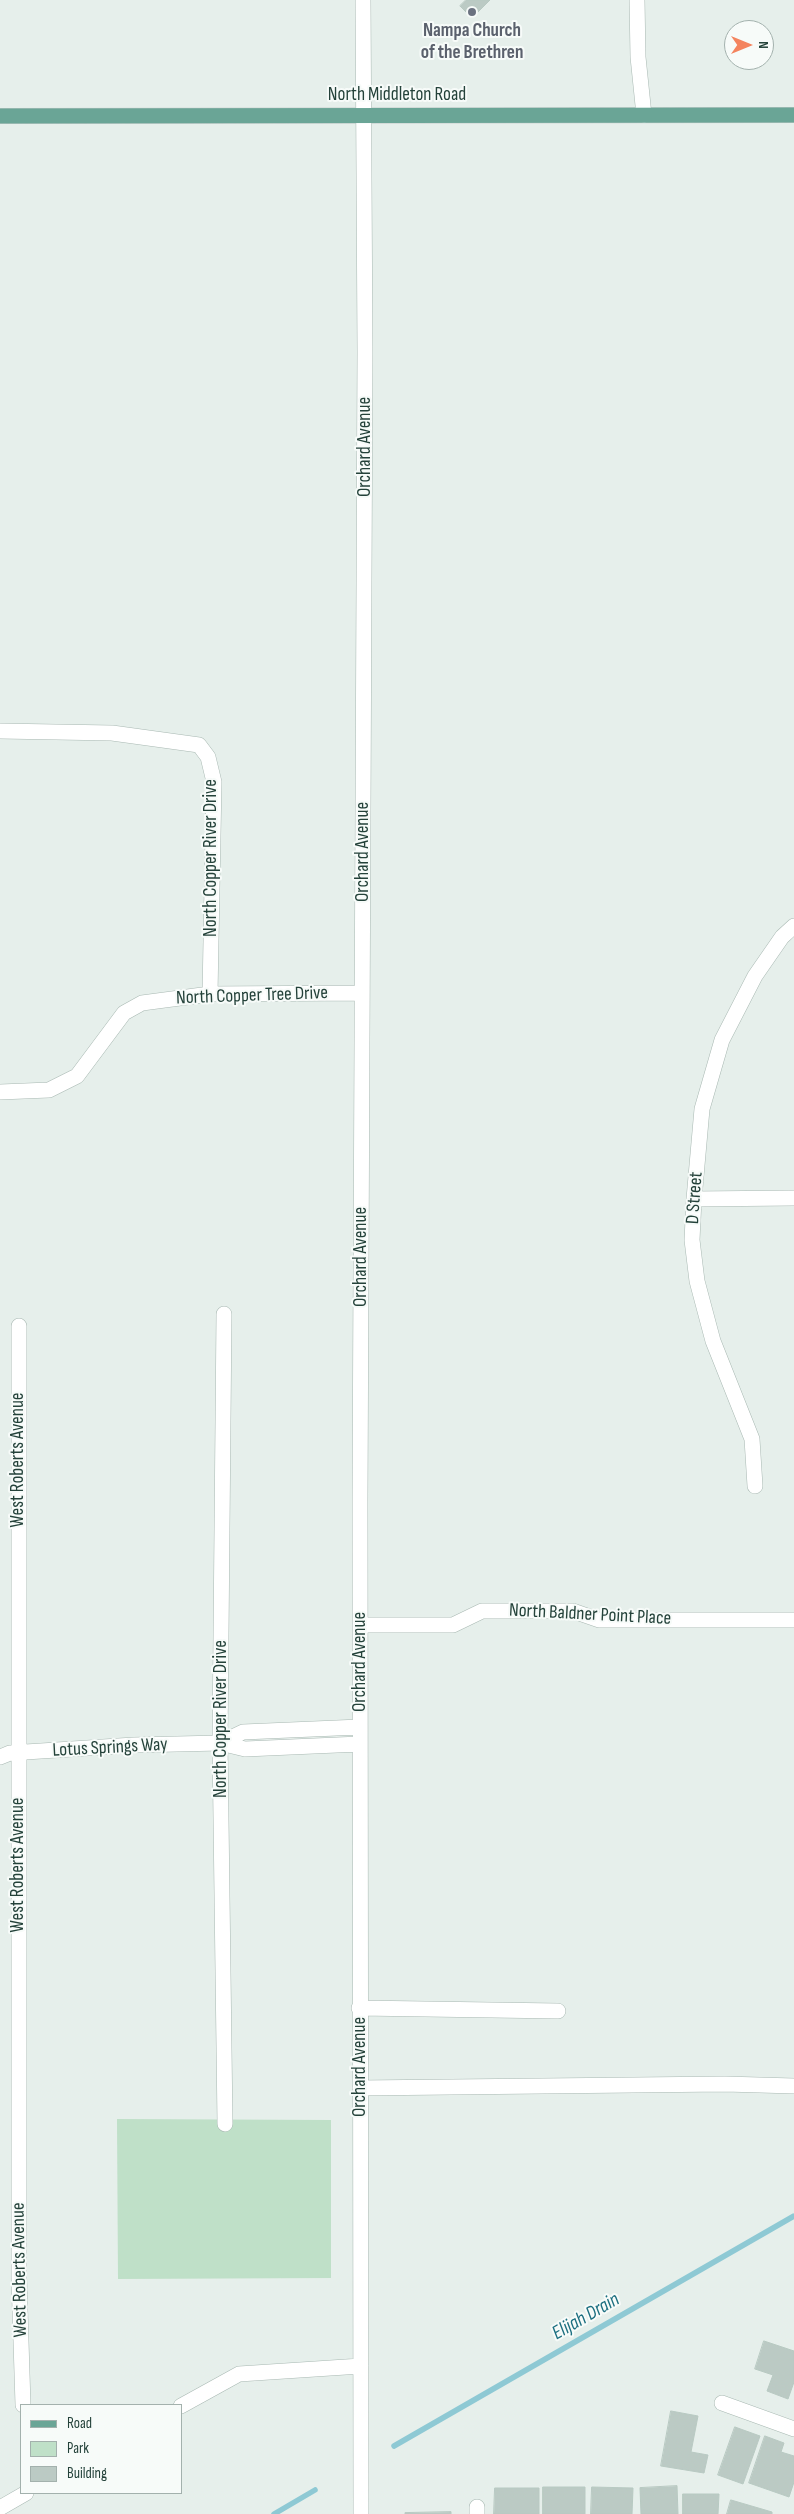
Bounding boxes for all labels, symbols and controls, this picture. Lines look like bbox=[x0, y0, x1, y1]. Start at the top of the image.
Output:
marker: Nampa Church of the Brethren bbox=[466, 6, 478, 18]
place label: Nampa Church of the Brethren bbox=[421, 20, 523, 64]
north arrow bbox=[724, 20, 774, 70]
text: N bbox=[755, 41, 772, 49]
street label: North Middleton Road bbox=[328, 84, 466, 106]
street label: Orchard Avenue bbox=[354, 397, 376, 497]
street label: North Copper River Drive bbox=[200, 779, 222, 937]
street label: Orchard Avenue bbox=[352, 802, 374, 902]
street label: North Copper Tree Drive bbox=[176, 982, 328, 1010]
street label: D Street bbox=[682, 1171, 708, 1225]
street label: Orchard Avenue bbox=[350, 1207, 372, 1307]
street label: West Roberts Avenue bbox=[7, 1393, 29, 1527]
street label: North Baldner Point Place bbox=[508, 1599, 672, 1631]
street label: Orchard Avenue bbox=[349, 1612, 371, 1712]
street label: North Copper River Drive bbox=[210, 1640, 232, 1798]
street label: Lotus Springs Way bbox=[52, 1734, 168, 1762]
street label: West Roberts Avenue bbox=[7, 1798, 29, 1932]
street label: Orchard Avenue bbox=[349, 2017, 371, 2117]
street label: West Roberts Avenue bbox=[7, 2202, 33, 2338]
water label: Elijah Drain bbox=[548, 2288, 624, 2346]
legend bbox=[20, 2404, 182, 2494]
text: Road bbox=[67, 2414, 92, 2433]
text: Park bbox=[67, 2439, 89, 2458]
text: Building bbox=[67, 2464, 107, 2483]

